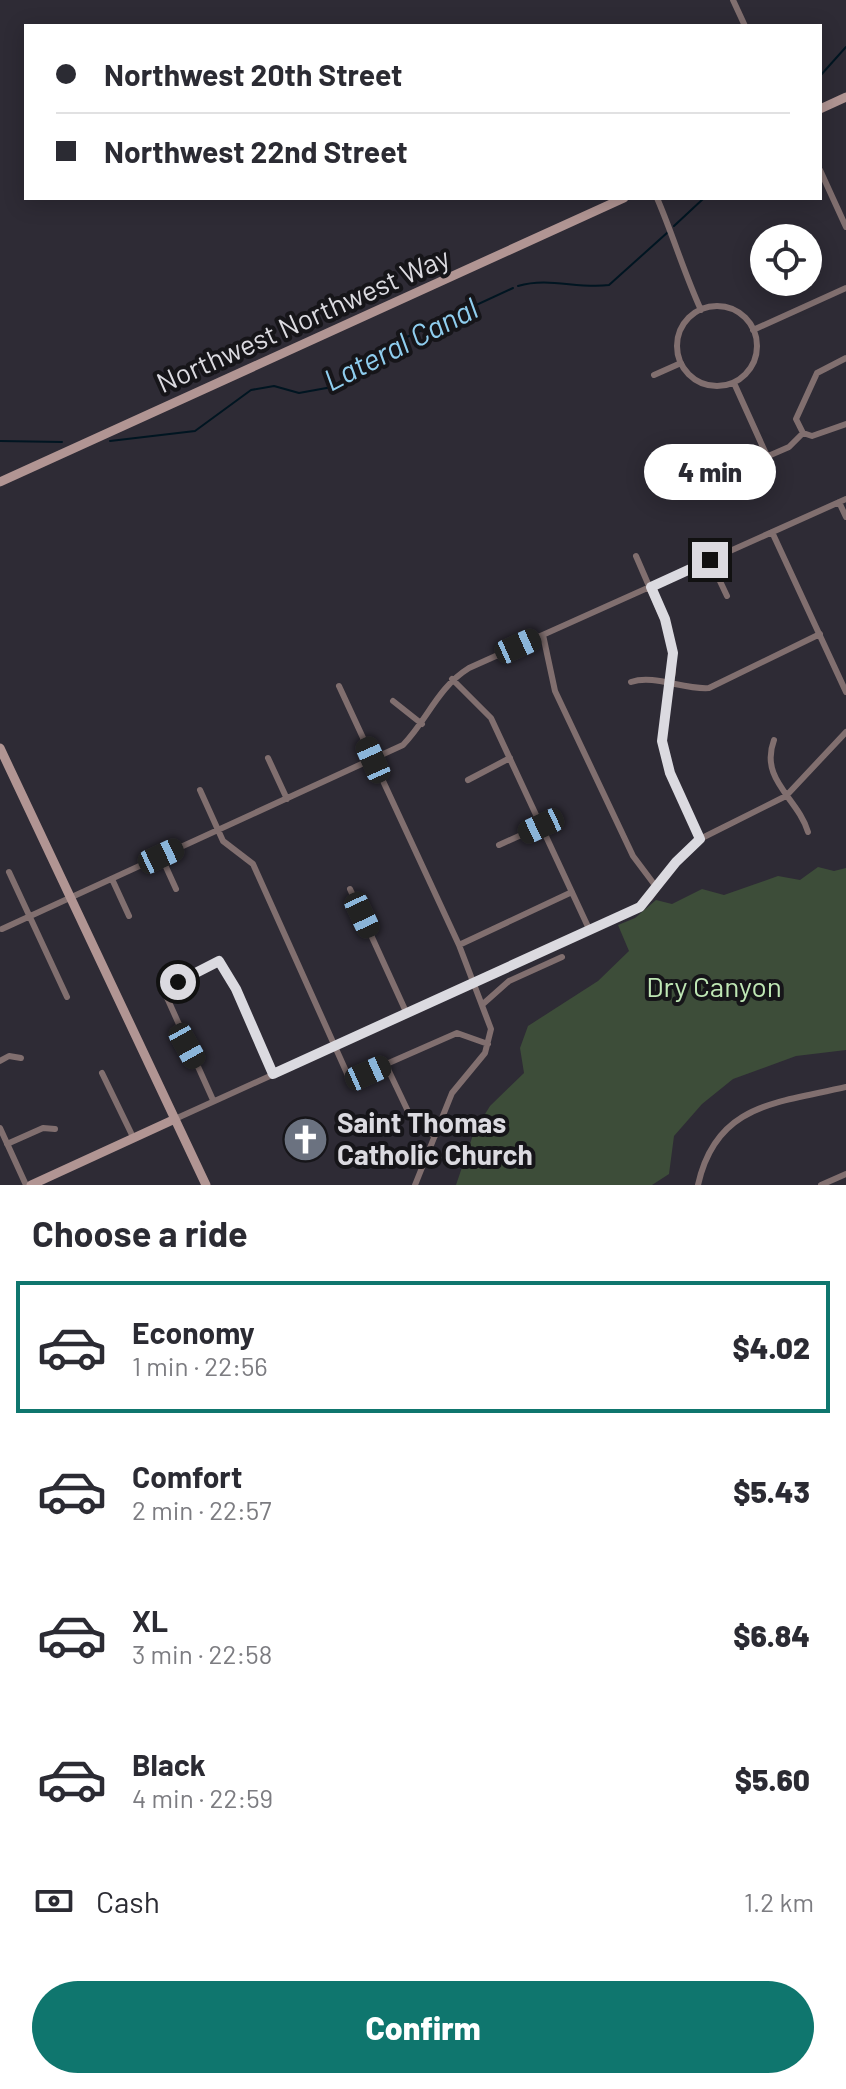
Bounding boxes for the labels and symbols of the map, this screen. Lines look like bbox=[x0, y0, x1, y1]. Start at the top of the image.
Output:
street label: Northwest Northwest Way bbox=[151, 239, 454, 399]
water label: Lateral Canal bbox=[317, 289, 483, 397]
callout: 4 min bbox=[644, 444, 776, 500]
route end bbox=[692, 542, 728, 578]
car bbox=[491, 625, 545, 667]
car bbox=[352, 733, 394, 787]
car bbox=[514, 805, 568, 847]
car bbox=[134, 835, 188, 877]
car bbox=[341, 888, 383, 942]
route start bbox=[160, 964, 196, 1000]
park label: Dry Canyon bbox=[646, 969, 782, 1003]
car bbox=[165, 1019, 209, 1073]
car bbox=[341, 1052, 395, 1094]
place label: Saint Thomas Catholic Church bbox=[337, 1105, 533, 1171]
church icon: Saint Thomas Catholic Church bbox=[282, 1115, 330, 1163]

